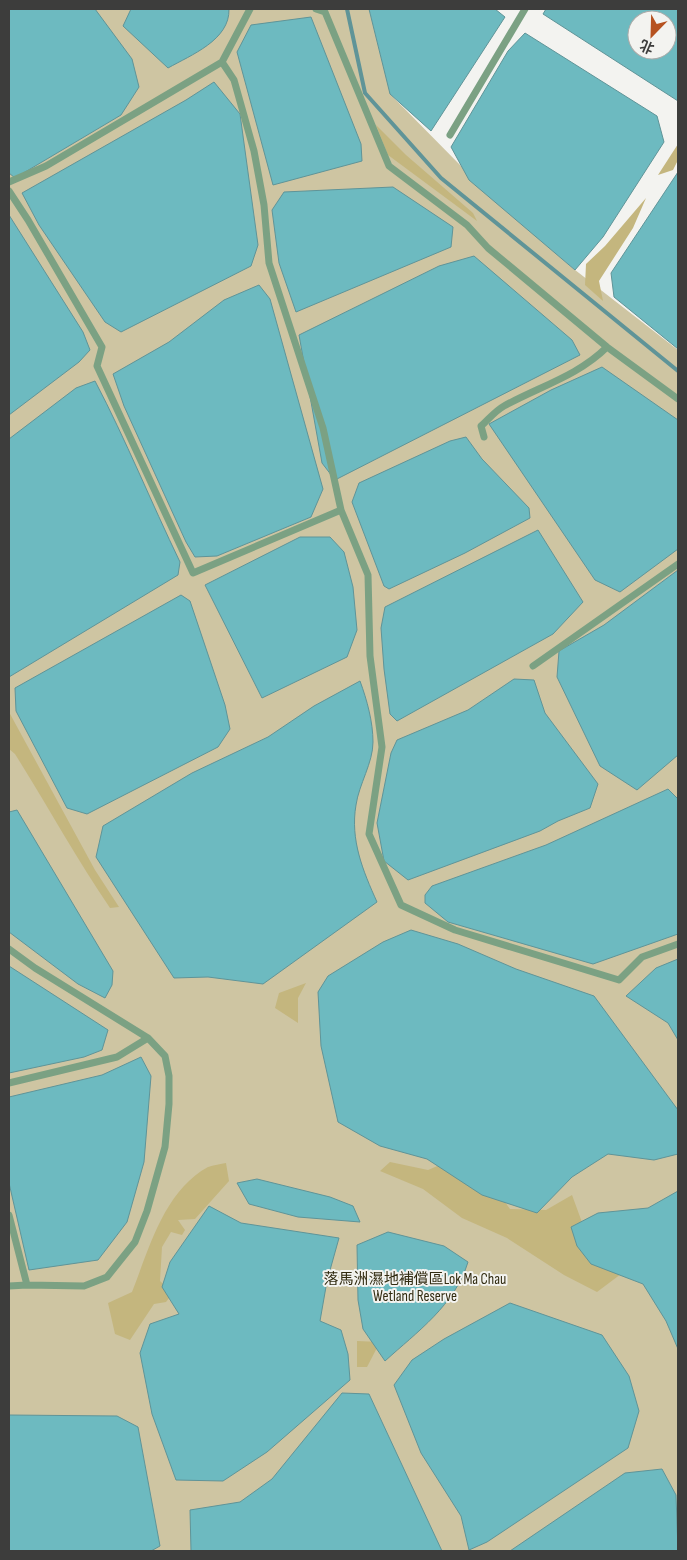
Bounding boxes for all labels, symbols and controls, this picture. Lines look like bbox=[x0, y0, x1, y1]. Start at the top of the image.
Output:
north arrow bbox=[627, 10, 677, 60]
text: 北 bbox=[637, 36, 657, 57]
park label: 落馬洲濕地補償區Lok Ma Chau Wetland Reserve bbox=[324, 1270, 506, 1306]

